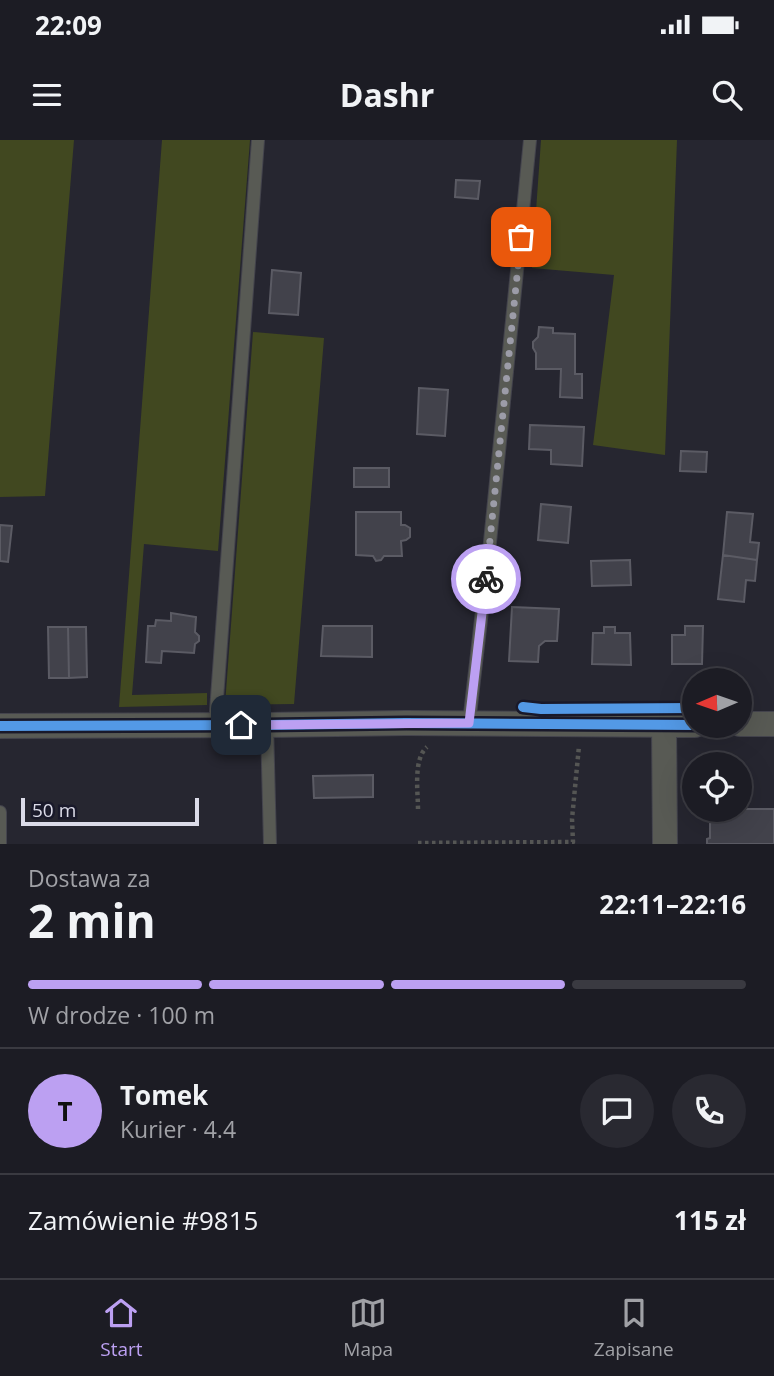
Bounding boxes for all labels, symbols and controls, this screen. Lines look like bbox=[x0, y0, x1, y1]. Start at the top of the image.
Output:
text: 22:09 bbox=[35, 7, 102, 43]
text: Dashr bbox=[340, 73, 434, 116]
icon: menu bbox=[28, 76, 66, 114]
icon: search bbox=[708, 76, 746, 114]
pin bbox=[491, 207, 551, 267]
icon: bag bbox=[502, 218, 540, 256]
courier bbox=[451, 544, 521, 614]
icon: bike bbox=[467, 560, 505, 598]
north arrow bbox=[682, 668, 752, 738]
map controls bbox=[682, 668, 752, 822]
pin bbox=[211, 695, 271, 755]
icon: home bbox=[222, 706, 260, 744]
button: locate bbox=[682, 752, 752, 822]
scale bar bbox=[21, 795, 200, 827]
text: 50 m bbox=[32, 797, 76, 823]
text: Dostawa za bbox=[28, 862, 151, 894]
text: 22:11–22:16 bbox=[599, 886, 746, 922]
text: 2 min bbox=[28, 889, 156, 951]
text: W drodze · 100 m bbox=[28, 999, 215, 1031]
button: chat bbox=[580, 1074, 654, 1148]
button: phone bbox=[672, 1074, 746, 1148]
text: Tomek bbox=[120, 1077, 208, 1113]
text: T bbox=[57, 1093, 73, 1129]
text: Kurier · 4.4 bbox=[120, 1113, 236, 1145]
text: Zamówienie #9815 bbox=[28, 1202, 258, 1238]
text: 115 zł bbox=[674, 1202, 746, 1238]
tab: Start bbox=[100, 1294, 143, 1362]
tab: Mapa bbox=[343, 1294, 393, 1362]
tab: Zapisane bbox=[594, 1294, 674, 1362]

